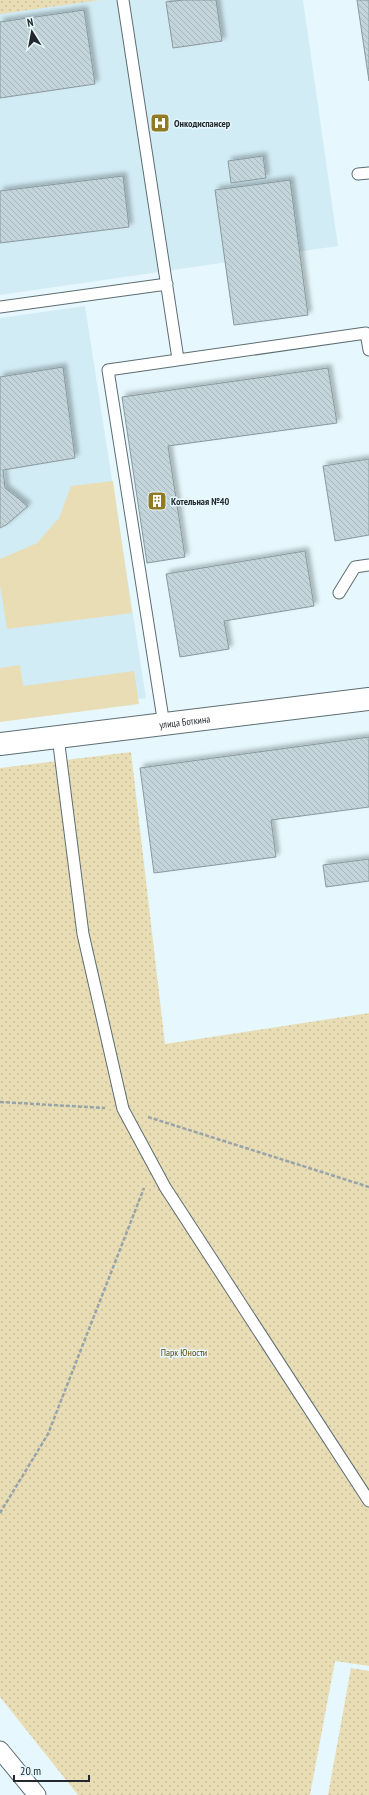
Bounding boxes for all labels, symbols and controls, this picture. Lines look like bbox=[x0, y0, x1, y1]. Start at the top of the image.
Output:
north arrow bbox=[12, 12, 52, 52]
text: N bbox=[26, 15, 34, 30]
hospital icon: Онкодиспансер bbox=[149, 112, 171, 134]
place label: Онкодиспансер bbox=[174, 117, 231, 130]
building icon: Котельная №40 bbox=[146, 490, 168, 512]
place label: Котельная №40 bbox=[171, 495, 230, 508]
street label: улица Боткина bbox=[159, 712, 211, 732]
park label: Парк Юности bbox=[161, 1346, 207, 1359]
scale bar bbox=[14, 1757, 89, 1783]
text: 20 m bbox=[20, 1763, 41, 1778]

